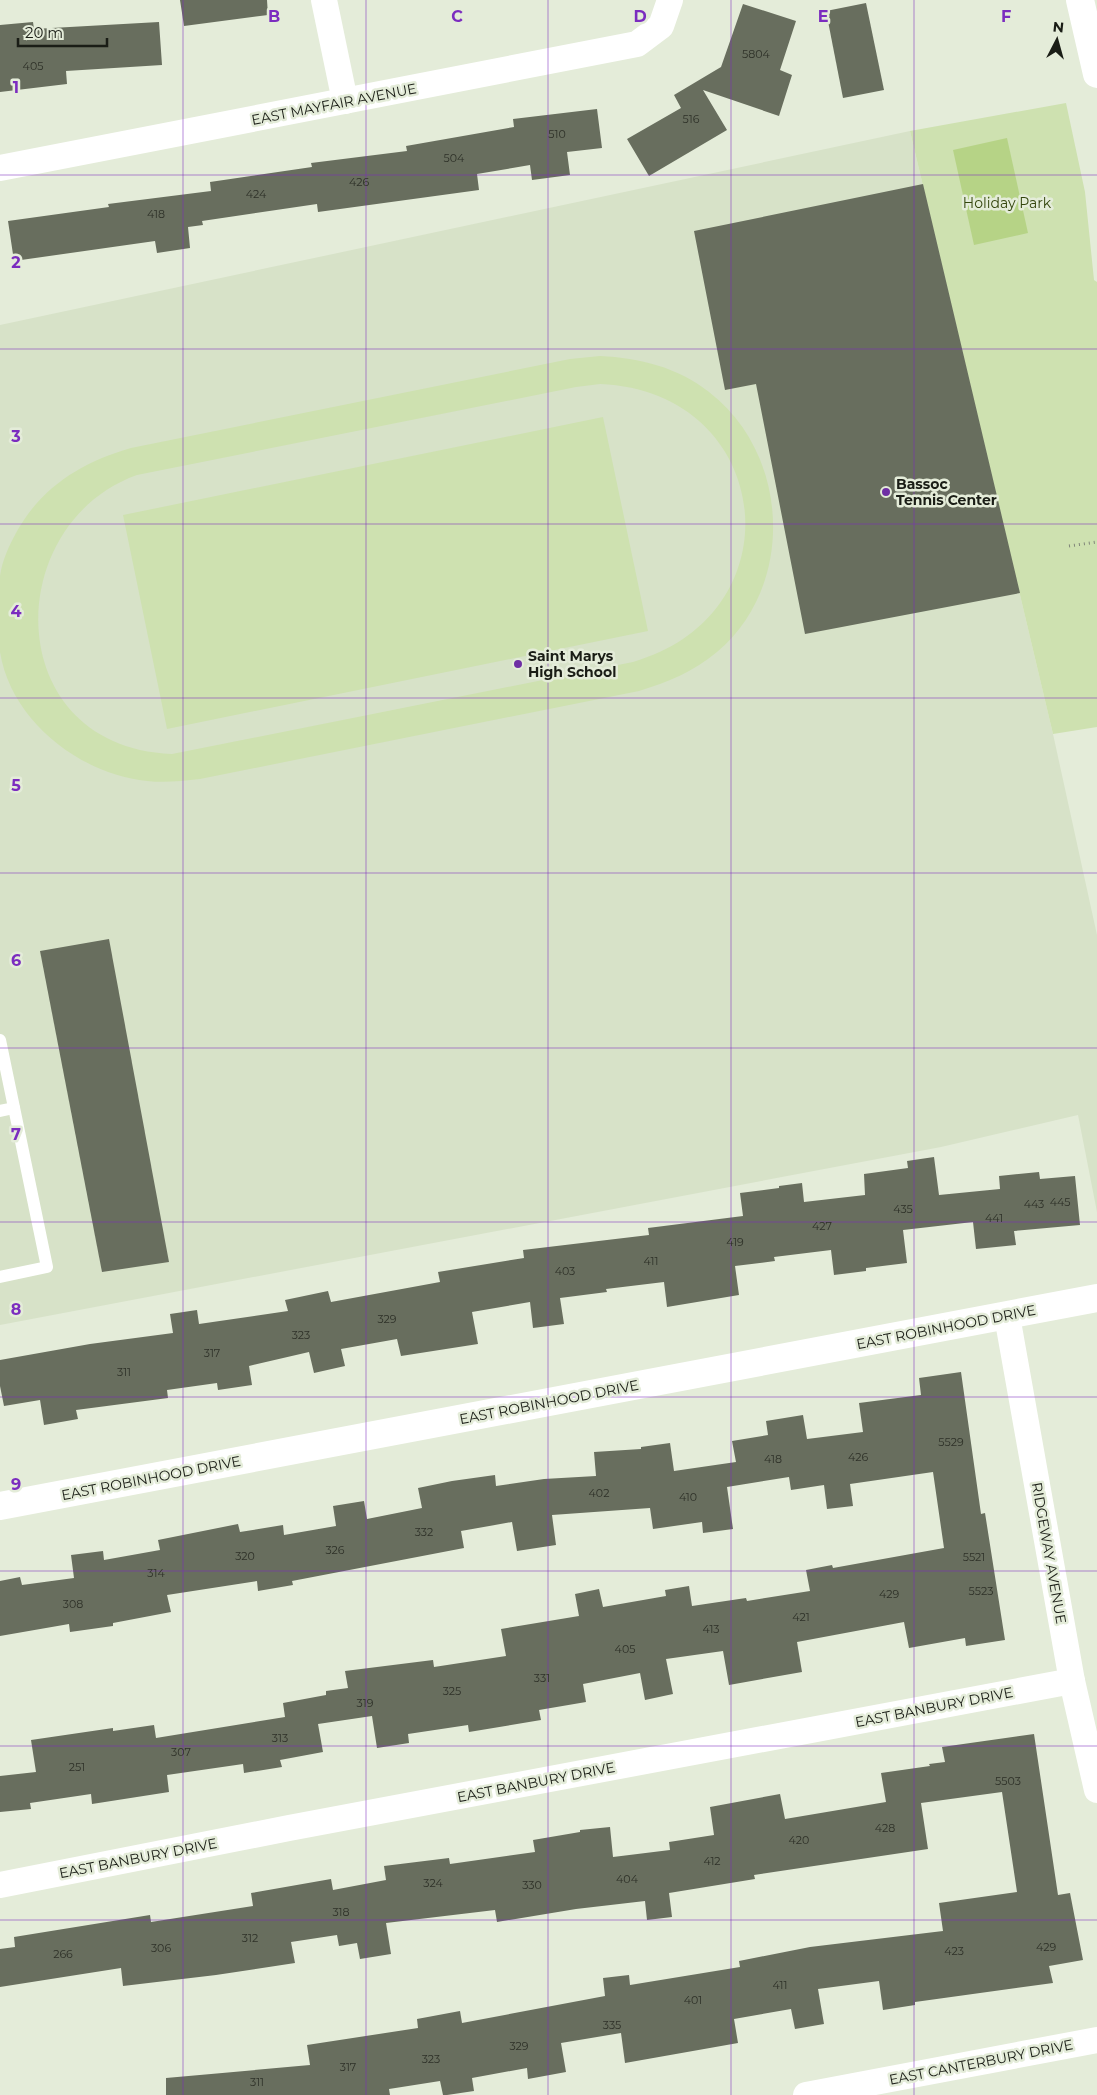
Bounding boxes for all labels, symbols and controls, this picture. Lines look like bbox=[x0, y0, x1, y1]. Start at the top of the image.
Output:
text: B bbox=[268, 7, 280, 26]
text: C bbox=[451, 7, 463, 26]
text: D bbox=[633, 7, 647, 26]
text: E bbox=[818, 7, 828, 26]
text: F bbox=[1001, 7, 1011, 26]
scale bar bbox=[18, 15, 106, 47]
north arrow bbox=[1032, 15, 1082, 65]
text: N bbox=[1052, 18, 1065, 37]
text: 20 m bbox=[25, 23, 63, 42]
house number: 5804 bbox=[742, 47, 771, 61]
house number: 405 bbox=[23, 59, 43, 73]
text: 1 bbox=[13, 78, 19, 97]
street label: EAST MAYFAIR AVENUE bbox=[250, 79, 418, 129]
house number: 516 bbox=[683, 112, 700, 126]
house number: 510 bbox=[548, 127, 566, 141]
house number: 504 bbox=[444, 151, 465, 165]
house number: 426 bbox=[349, 175, 369, 189]
house number: 424 bbox=[246, 187, 267, 201]
park label: Holiday Park bbox=[963, 194, 1052, 212]
house number: 418 bbox=[147, 207, 165, 221]
text: 2 bbox=[11, 253, 21, 272]
text: 3 bbox=[10, 427, 21, 446]
place label: Bassoc Tennis Center bbox=[896, 475, 997, 509]
marker: Bassoc Tennis Center bbox=[880, 486, 892, 498]
text: 4 bbox=[10, 602, 22, 621]
place label: Saint Marys High School bbox=[528, 647, 616, 681]
marker: Saint Marys High School bbox=[512, 658, 524, 670]
text: 5 bbox=[11, 776, 21, 795]
text: 6 bbox=[11, 951, 21, 970]
text: 7 bbox=[11, 1125, 21, 1144]
house number: 445 bbox=[1050, 1195, 1070, 1209]
house number: 443 bbox=[1024, 1197, 1044, 1211]
house number: 435 bbox=[893, 1202, 913, 1216]
house number: 441 bbox=[985, 1211, 1003, 1225]
house number: 427 bbox=[812, 1219, 832, 1233]
house number: 419 bbox=[726, 1235, 744, 1249]
house number: 411 bbox=[644, 1254, 658, 1268]
house number: 403 bbox=[555, 1264, 575, 1278]
text: 8 bbox=[11, 1300, 21, 1319]
street label: EAST ROBINHOOD DRIVE bbox=[855, 1301, 1037, 1353]
house number: 329 bbox=[377, 1312, 397, 1326]
house number: 323 bbox=[292, 1328, 310, 1342]
house number: 317 bbox=[204, 1346, 220, 1360]
house number: 311 bbox=[117, 1365, 131, 1379]
street label: EAST ROBINHOOD DRIVE bbox=[458, 1376, 640, 1428]
house number: 5529 bbox=[938, 1435, 964, 1449]
house number: 426 bbox=[848, 1450, 868, 1464]
street label: EAST ROBINHOOD DRIVE bbox=[60, 1452, 242, 1504]
house number: 418 bbox=[764, 1452, 782, 1466]
text: 9 bbox=[11, 1475, 21, 1494]
street label: RIDGEWAY AVENUE bbox=[1028, 1481, 1070, 1625]
house number: 402 bbox=[589, 1486, 609, 1500]
house number: 410 bbox=[679, 1490, 697, 1504]
house number: 332 bbox=[415, 1525, 433, 1539]
house number: 326 bbox=[325, 1543, 345, 1557]
house number: 320 bbox=[235, 1549, 255, 1563]
house number: 5521 bbox=[963, 1550, 985, 1564]
house number: 314 bbox=[147, 1566, 165, 1580]
house number: 5523 bbox=[969, 1584, 993, 1598]
house number: 429 bbox=[879, 1587, 899, 1601]
house number: 308 bbox=[63, 1597, 83, 1611]
house number: 421 bbox=[792, 1610, 810, 1624]
house number: 413 bbox=[702, 1622, 720, 1636]
house number: 405 bbox=[615, 1642, 635, 1656]
house number: 331 bbox=[534, 1671, 550, 1685]
street label: EAST BANBURY DRIVE bbox=[854, 1683, 1014, 1731]
house number: 325 bbox=[443, 1684, 461, 1698]
house number: 319 bbox=[357, 1696, 374, 1710]
house number: 313 bbox=[272, 1731, 288, 1745]
house number: 307 bbox=[171, 1745, 191, 1759]
street label: EAST BANBURY DRIVE bbox=[456, 1758, 616, 1806]
house number: 251 bbox=[69, 1760, 85, 1774]
house number: 5503 bbox=[995, 1774, 1021, 1788]
house number: 428 bbox=[875, 1821, 895, 1835]
house number: 420 bbox=[789, 1833, 809, 1847]
street label: EAST BANBURY DRIVE bbox=[58, 1834, 218, 1882]
house number: 412 bbox=[703, 1854, 721, 1868]
house number: 404 bbox=[616, 1872, 639, 1886]
house number: 324 bbox=[423, 1876, 443, 1890]
house number: 330 bbox=[522, 1878, 542, 1892]
house number: 318 bbox=[332, 1905, 350, 1919]
house number: 312 bbox=[242, 1931, 258, 1945]
house number: 429 bbox=[1036, 1940, 1056, 1954]
house number: 306 bbox=[151, 1941, 171, 1955]
house number: 423 bbox=[944, 1944, 964, 1958]
house number: 266 bbox=[53, 1947, 73, 1961]
house number: 411 bbox=[773, 1978, 787, 1992]
house number: 401 bbox=[684, 1993, 702, 2007]
house number: 335 bbox=[603, 2018, 621, 2032]
street label: EAST CANTERBURY DRIVE bbox=[887, 2035, 1075, 2089]
house number: 329 bbox=[509, 2039, 529, 2053]
house number: 323 bbox=[422, 2052, 440, 2066]
house number: 317 bbox=[340, 2060, 356, 2074]
house number: 311 bbox=[250, 2075, 264, 2089]

